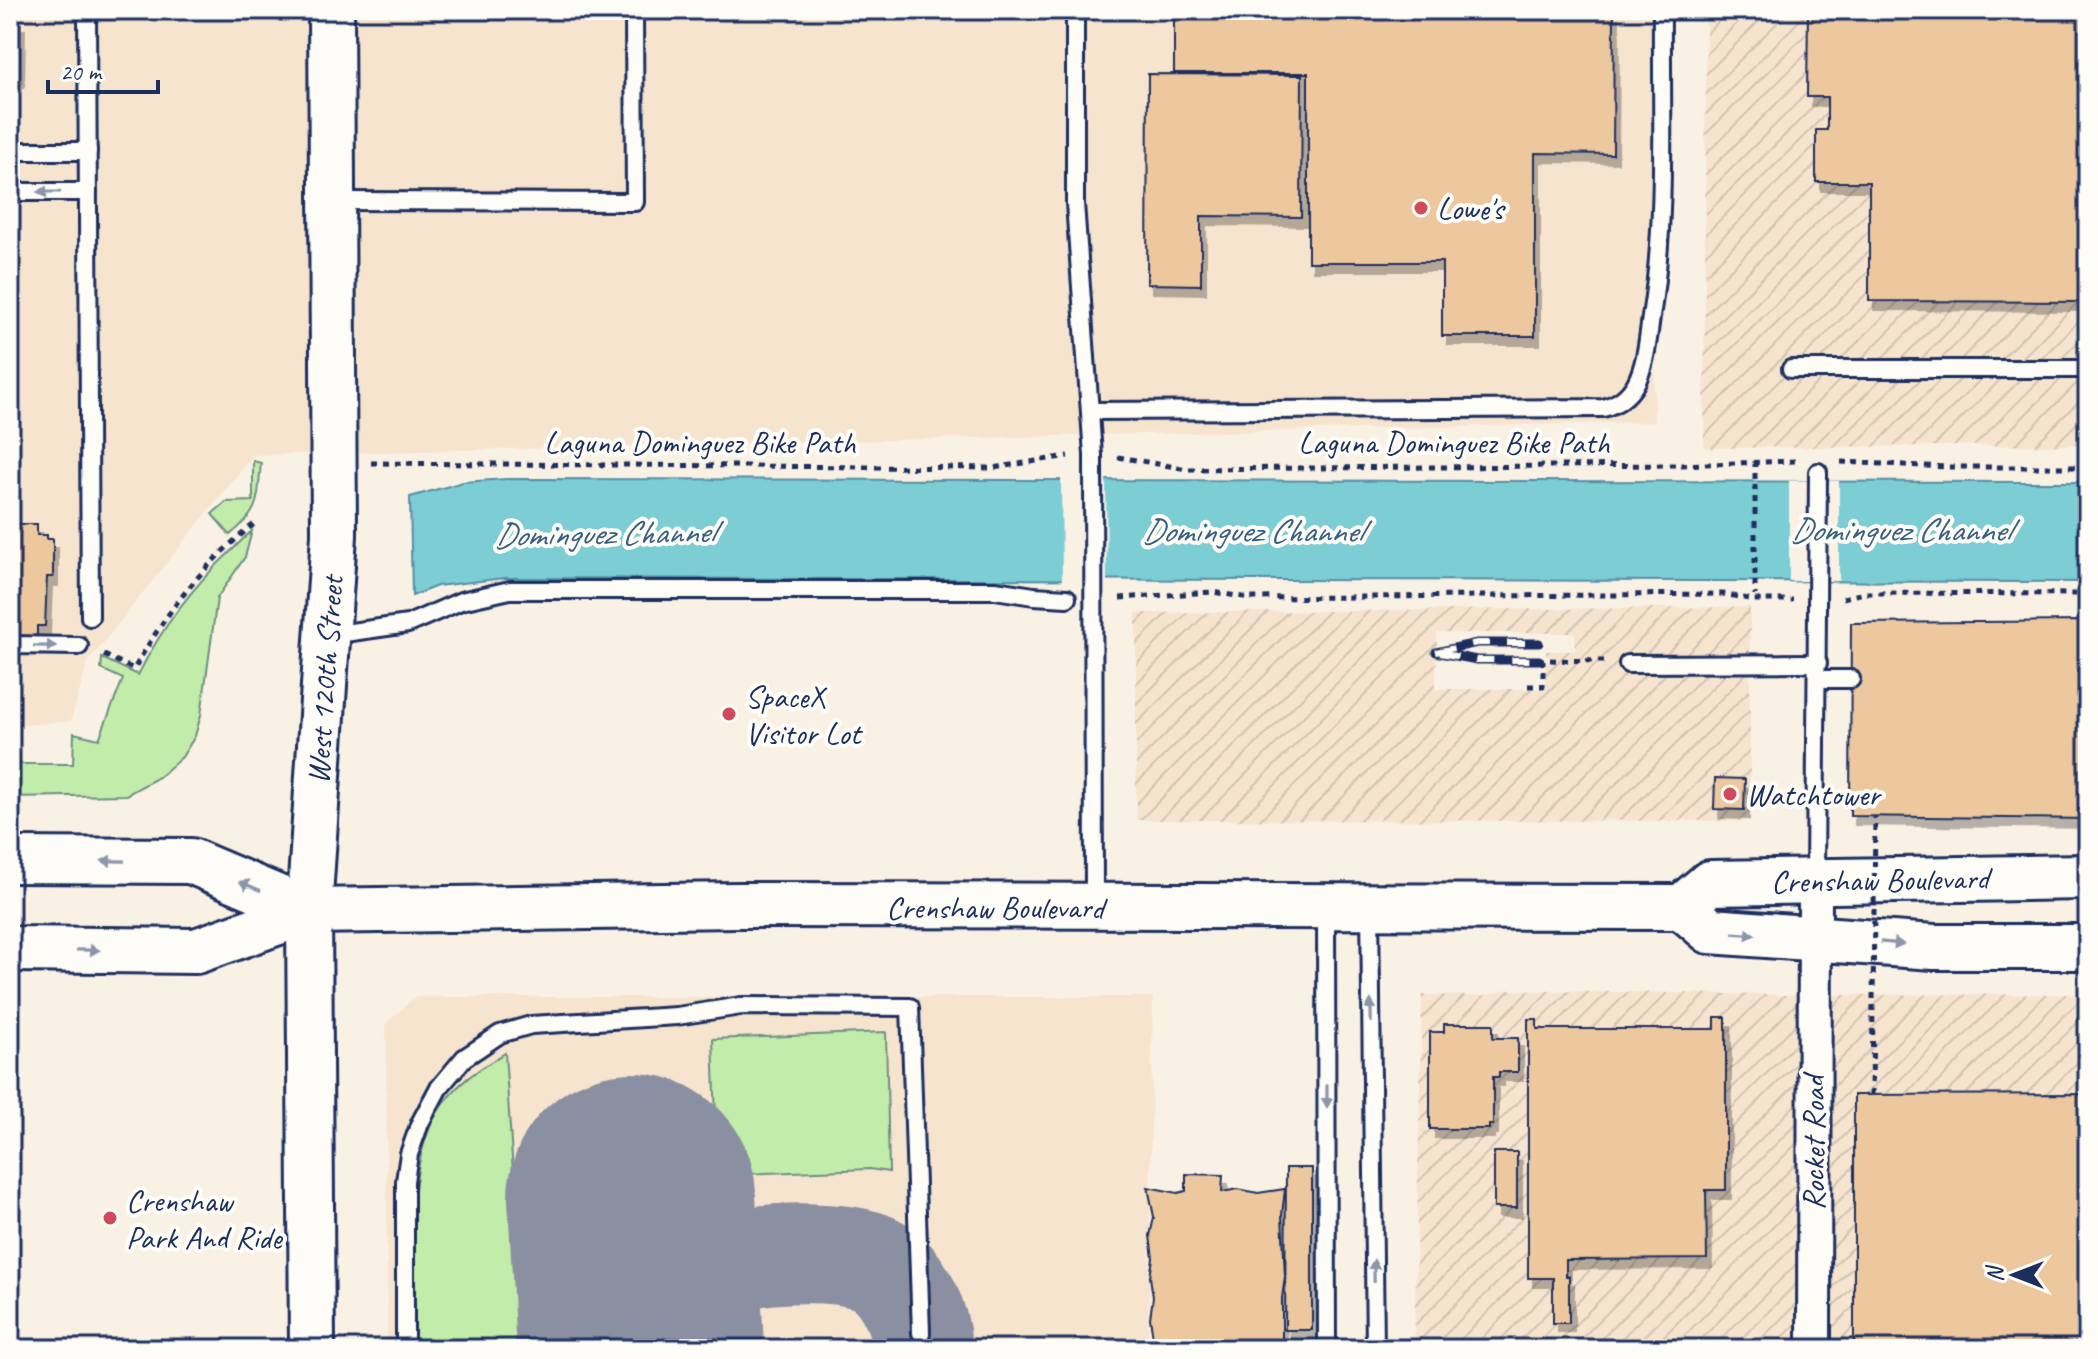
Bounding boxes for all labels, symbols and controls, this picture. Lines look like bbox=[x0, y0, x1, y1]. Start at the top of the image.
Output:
scale bar bbox=[48, 44, 158, 94]
text: 20 m bbox=[60, 57, 103, 87]
one-way arrow bbox=[36, 186, 61, 198]
place label: Lowe's bbox=[1437, 188, 1506, 229]
marker: Lowe's bbox=[1412, 199, 1430, 217]
street label: Laguna Dominguez Bike Path bbox=[544, 422, 856, 463]
street label: Laguna Dominguez Bike Path bbox=[1298, 422, 1610, 463]
water label: Dominguez Channel bbox=[1790, 508, 2021, 551]
water label: Dominguez Channel bbox=[494, 509, 726, 556]
water label: Dominguez Channel bbox=[1142, 509, 1373, 552]
street label: West 120th Street bbox=[297, 571, 353, 785]
one-way arrow bbox=[33, 639, 58, 652]
place label: SpaceX Visitor Lot bbox=[745, 676, 864, 754]
marker: SpaceX Visitor Lot bbox=[720, 705, 738, 723]
place label: Watchtower bbox=[1746, 774, 1882, 815]
marker: Watchtower bbox=[1721, 785, 1739, 803]
one-way arrow bbox=[100, 855, 125, 867]
street label: Crenshaw Boulevard bbox=[1771, 858, 1994, 902]
one-way arrow bbox=[238, 880, 262, 893]
street label: Crenshaw Boulevard bbox=[886, 887, 1108, 928]
one-way arrow bbox=[1732, 928, 1757, 941]
one-way arrow bbox=[1880, 936, 1905, 949]
one-way arrow bbox=[76, 944, 101, 956]
one-way arrow bbox=[1365, 998, 1377, 1023]
street label: Rocket Road bbox=[1793, 1071, 1834, 1210]
one-way arrow bbox=[1321, 1084, 1333, 1109]
place label: Crenshaw Park And Ride bbox=[126, 1180, 284, 1258]
marker: Crenshaw Park And Ride bbox=[101, 1209, 119, 1227]
north arrow bbox=[1974, 1235, 2054, 1315]
one-way arrow bbox=[1368, 1258, 1380, 1283]
text: N bbox=[1981, 1265, 2009, 1282]

